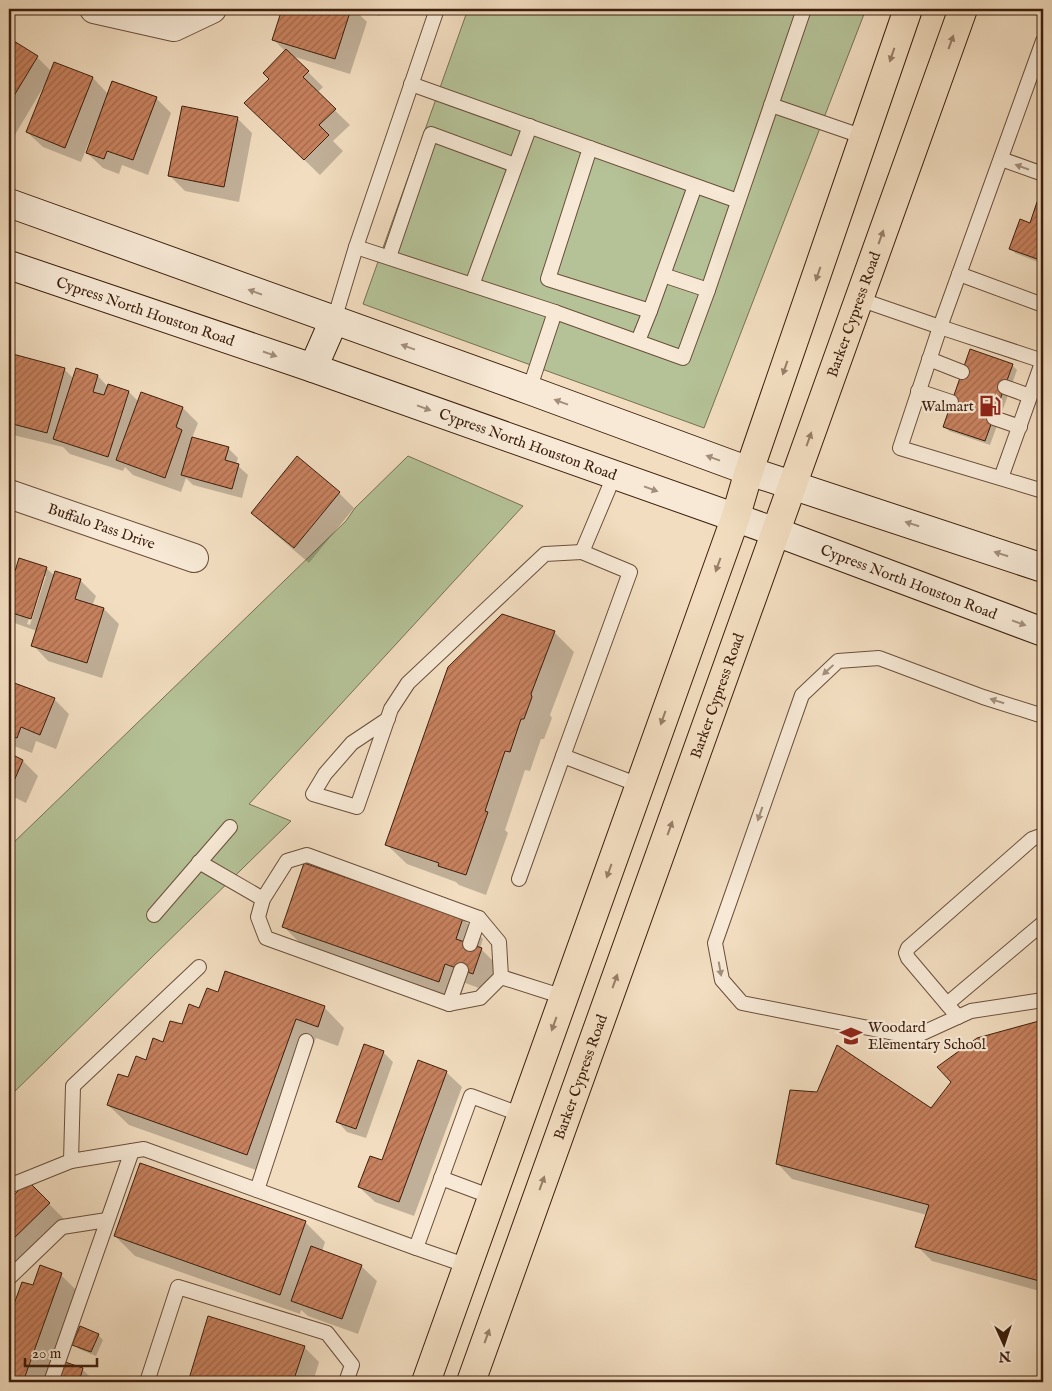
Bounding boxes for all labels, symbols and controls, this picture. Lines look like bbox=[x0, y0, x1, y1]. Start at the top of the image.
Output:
one-way arrow bbox=[947, 34, 955, 49]
one-way arrow bbox=[888, 48, 896, 63]
one-way arrow bbox=[1014, 163, 1029, 171]
one-way arrow bbox=[878, 229, 885, 244]
street label: Barker Cypress Road bbox=[822, 248, 885, 380]
one-way arrow bbox=[813, 267, 821, 282]
street label: Cypress North Houston Road bbox=[54, 272, 238, 351]
one-way arrow bbox=[247, 288, 262, 296]
one-way arrow bbox=[400, 343, 415, 351]
one-way arrow bbox=[263, 351, 278, 358]
one-way arrow bbox=[781, 361, 789, 376]
fuel station icon: Walmart bbox=[977, 393, 1003, 419]
place label: Walmart bbox=[921, 397, 974, 416]
one-way arrow bbox=[553, 398, 568, 406]
street label: Cypress North Houston Road bbox=[437, 404, 620, 485]
one-way arrow bbox=[416, 405, 431, 412]
one-way arrow bbox=[805, 431, 813, 446]
one-way arrow bbox=[706, 454, 721, 461]
one-way arrow bbox=[644, 485, 659, 493]
street label: Buffalo Pass Drive bbox=[45, 499, 158, 553]
one-way arrow bbox=[904, 520, 919, 528]
street label: Cypress North Houston Road bbox=[818, 540, 1001, 624]
one-way arrow bbox=[993, 549, 1008, 557]
one-way arrow bbox=[714, 557, 721, 572]
one-way arrow bbox=[1012, 619, 1027, 627]
street label: Barker Cypress Road bbox=[686, 630, 748, 761]
one-way arrow bbox=[823, 664, 835, 676]
one-way arrow bbox=[989, 697, 1004, 705]
one-way arrow bbox=[659, 710, 667, 725]
one-way arrow bbox=[756, 807, 763, 822]
one-way arrow bbox=[666, 820, 674, 835]
one-way arrow bbox=[605, 864, 613, 879]
one-way arrow bbox=[716, 961, 724, 977]
one-way arrow bbox=[611, 973, 619, 988]
street label: Barker Cypress Road bbox=[549, 1011, 612, 1142]
one-way arrow bbox=[550, 1017, 558, 1032]
place label: Woodard Elementary School bbox=[868, 1018, 987, 1054]
school or university icon: Woodard Elementary School bbox=[838, 1023, 864, 1049]
one-way arrow bbox=[539, 1176, 547, 1191]
north arrow bbox=[980, 1318, 1030, 1368]
one-way arrow bbox=[484, 1329, 492, 1344]
scale bar bbox=[25, 1336, 98, 1368]
text: 20 m bbox=[32, 1344, 62, 1363]
text: N bbox=[998, 1347, 1012, 1365]

